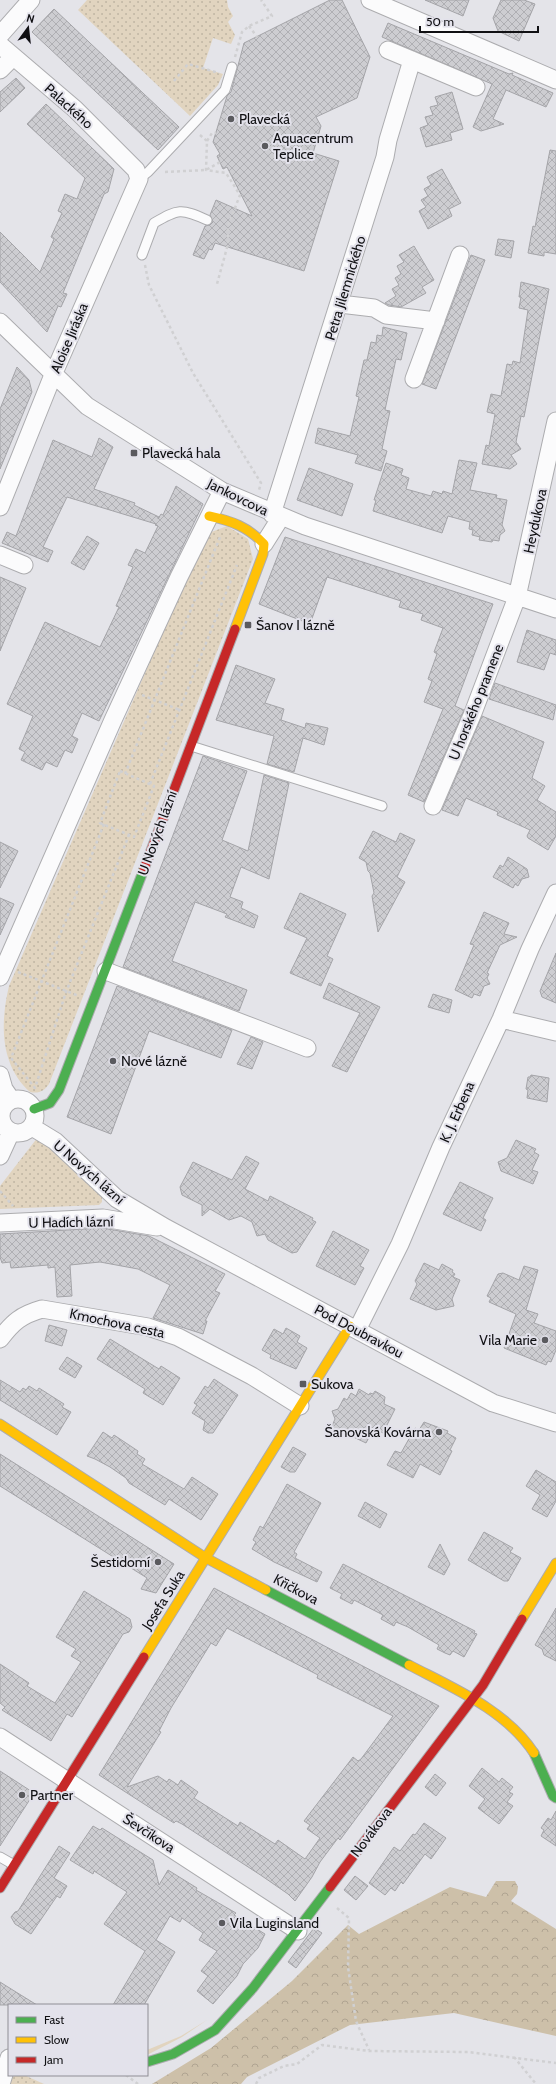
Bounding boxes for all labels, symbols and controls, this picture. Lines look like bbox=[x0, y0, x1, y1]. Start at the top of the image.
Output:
north arrow bbox=[8, 8, 48, 48]
scale bar bbox=[420, 8, 538, 34]
text: N bbox=[25, 11, 36, 26]
text: 50 m bbox=[426, 14, 454, 29]
street label: Palackého bbox=[41, 79, 97, 133]
place label: Plavecká bbox=[239, 110, 290, 128]
marker: Plavecká bbox=[226, 114, 236, 124]
place label: Aquacentrum Teplice bbox=[273, 129, 353, 163]
marker: Aquacentrum Teplice bbox=[260, 141, 270, 151]
street label: Petra Jilemnického bbox=[321, 233, 370, 343]
street label: Aloise Jiráska bbox=[46, 300, 92, 376]
place label: Plavecká hala bbox=[142, 444, 221, 462]
marker: Plavecká hala bbox=[129, 448, 139, 458]
street label: Jankovcova bbox=[204, 474, 272, 520]
street label: Heydukova bbox=[519, 487, 551, 555]
place label: Šanov I lázně bbox=[256, 616, 335, 634]
marker: Šanov I lázně bbox=[243, 620, 253, 630]
street label: U horského pramene bbox=[444, 641, 508, 763]
street label: U Nových lázní bbox=[133, 788, 181, 878]
place label: Nové lázně bbox=[121, 1052, 187, 1070]
marker: Nové lázně bbox=[108, 1056, 118, 1066]
street label: K. J. Erbena bbox=[436, 1078, 479, 1145]
street label: U Nových lázní bbox=[50, 1136, 128, 1208]
street label: U Hadích lázní bbox=[28, 1212, 114, 1232]
street label: Pod Doubravkou bbox=[311, 1300, 407, 1362]
street label: Kmochova cesta bbox=[68, 1304, 166, 1342]
place label: Vila Marie bbox=[479, 1331, 537, 1349]
marker: Vila Marie bbox=[540, 1335, 550, 1345]
place label: Sukova bbox=[311, 1375, 354, 1393]
marker: Sukova bbox=[298, 1379, 308, 1389]
place label: Šanovská Kovárna bbox=[324, 1423, 431, 1441]
marker: Šanovská Kovárna bbox=[434, 1427, 444, 1437]
place label: Šestidomí bbox=[90, 1553, 150, 1571]
marker: Šestidomí bbox=[153, 1557, 163, 1567]
street label: Josefa Suka bbox=[137, 1567, 188, 1634]
street label: Křičkova bbox=[270, 1570, 322, 1609]
place label: Partner bbox=[30, 1786, 74, 1804]
marker: Partner bbox=[17, 1790, 27, 1800]
street label: Novákova bbox=[346, 1803, 396, 1861]
street label: Ševčíkova bbox=[120, 1810, 179, 1857]
place label: Vila Luginsland bbox=[230, 1914, 319, 1932]
marker: Vila Luginsland bbox=[217, 1918, 227, 1928]
legend bbox=[8, 2004, 148, 2076]
text: Fast bbox=[44, 2012, 64, 2027]
text: Slow bbox=[44, 2032, 69, 2047]
text: Jam bbox=[43, 2052, 63, 2067]

